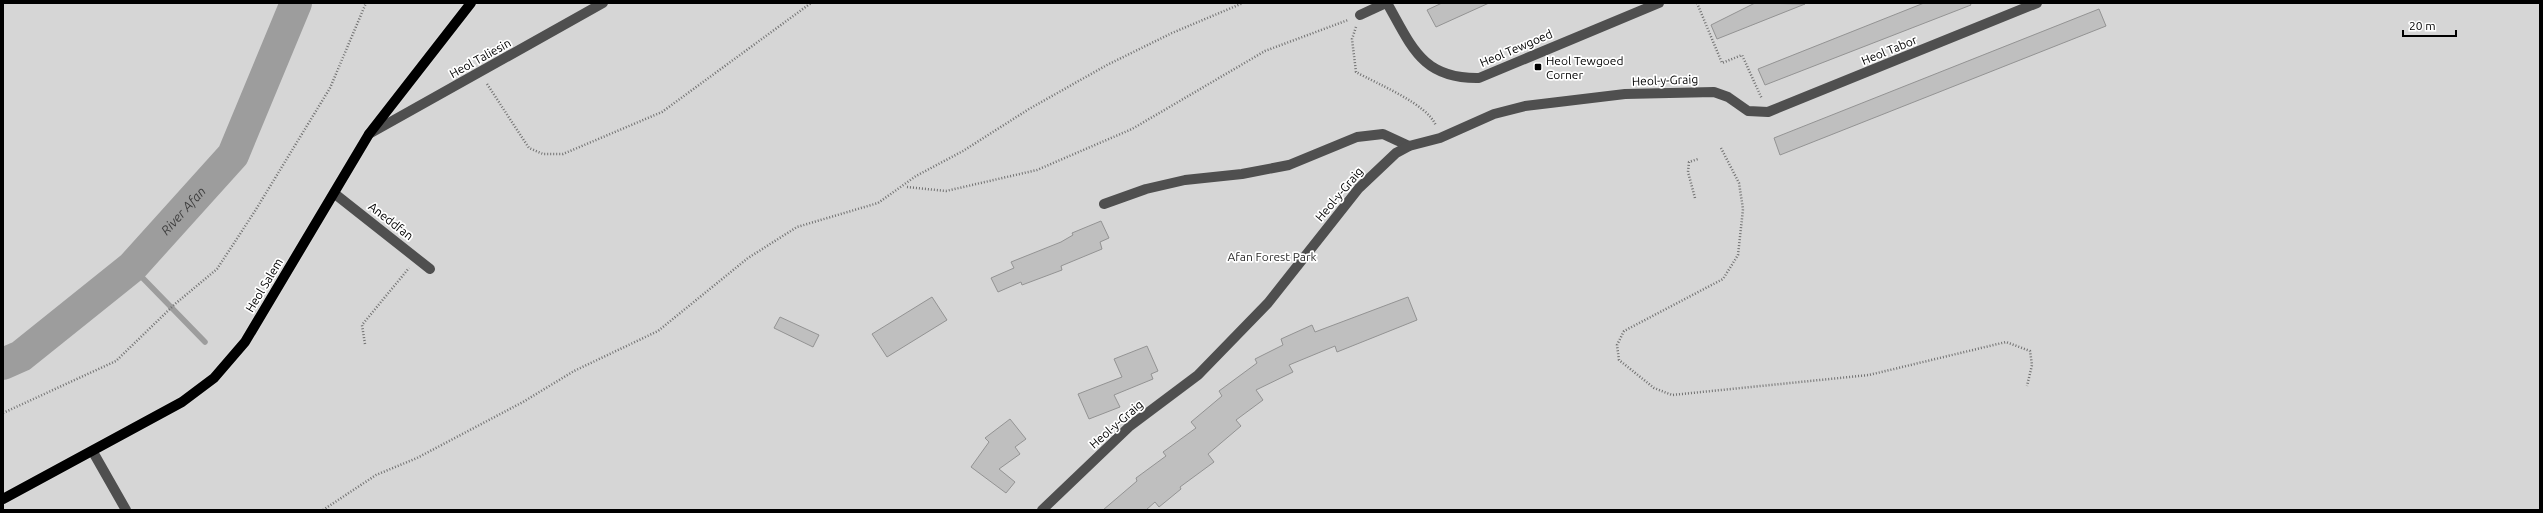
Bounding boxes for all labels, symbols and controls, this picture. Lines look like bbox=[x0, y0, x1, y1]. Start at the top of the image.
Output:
scale bar bbox=[2403, 12, 2456, 38]
text: 20 m bbox=[2409, 19, 2436, 32]
street label: Heol Tewgoed bbox=[1478, 27, 1554, 69]
street label: Heol Tabor bbox=[1859, 33, 1919, 67]
street label: Heol Taliesin bbox=[447, 36, 513, 80]
place label: Heol Tewgoed Corner bbox=[1546, 54, 1624, 81]
marker: Heol Tewgoed Corner bbox=[1533, 62, 1543, 72]
street label: Heol-y-Graig bbox=[1632, 72, 1698, 88]
street label: Heol-y-Graig bbox=[1313, 164, 1365, 224]
water label: River Afan bbox=[158, 184, 208, 237]
street label: Aneddfan bbox=[366, 200, 416, 242]
park label: Afan Forest Park bbox=[1227, 250, 1317, 263]
street label: Heol Salem bbox=[243, 256, 285, 314]
street label: Heol-y-Graig bbox=[1087, 397, 1145, 451]

